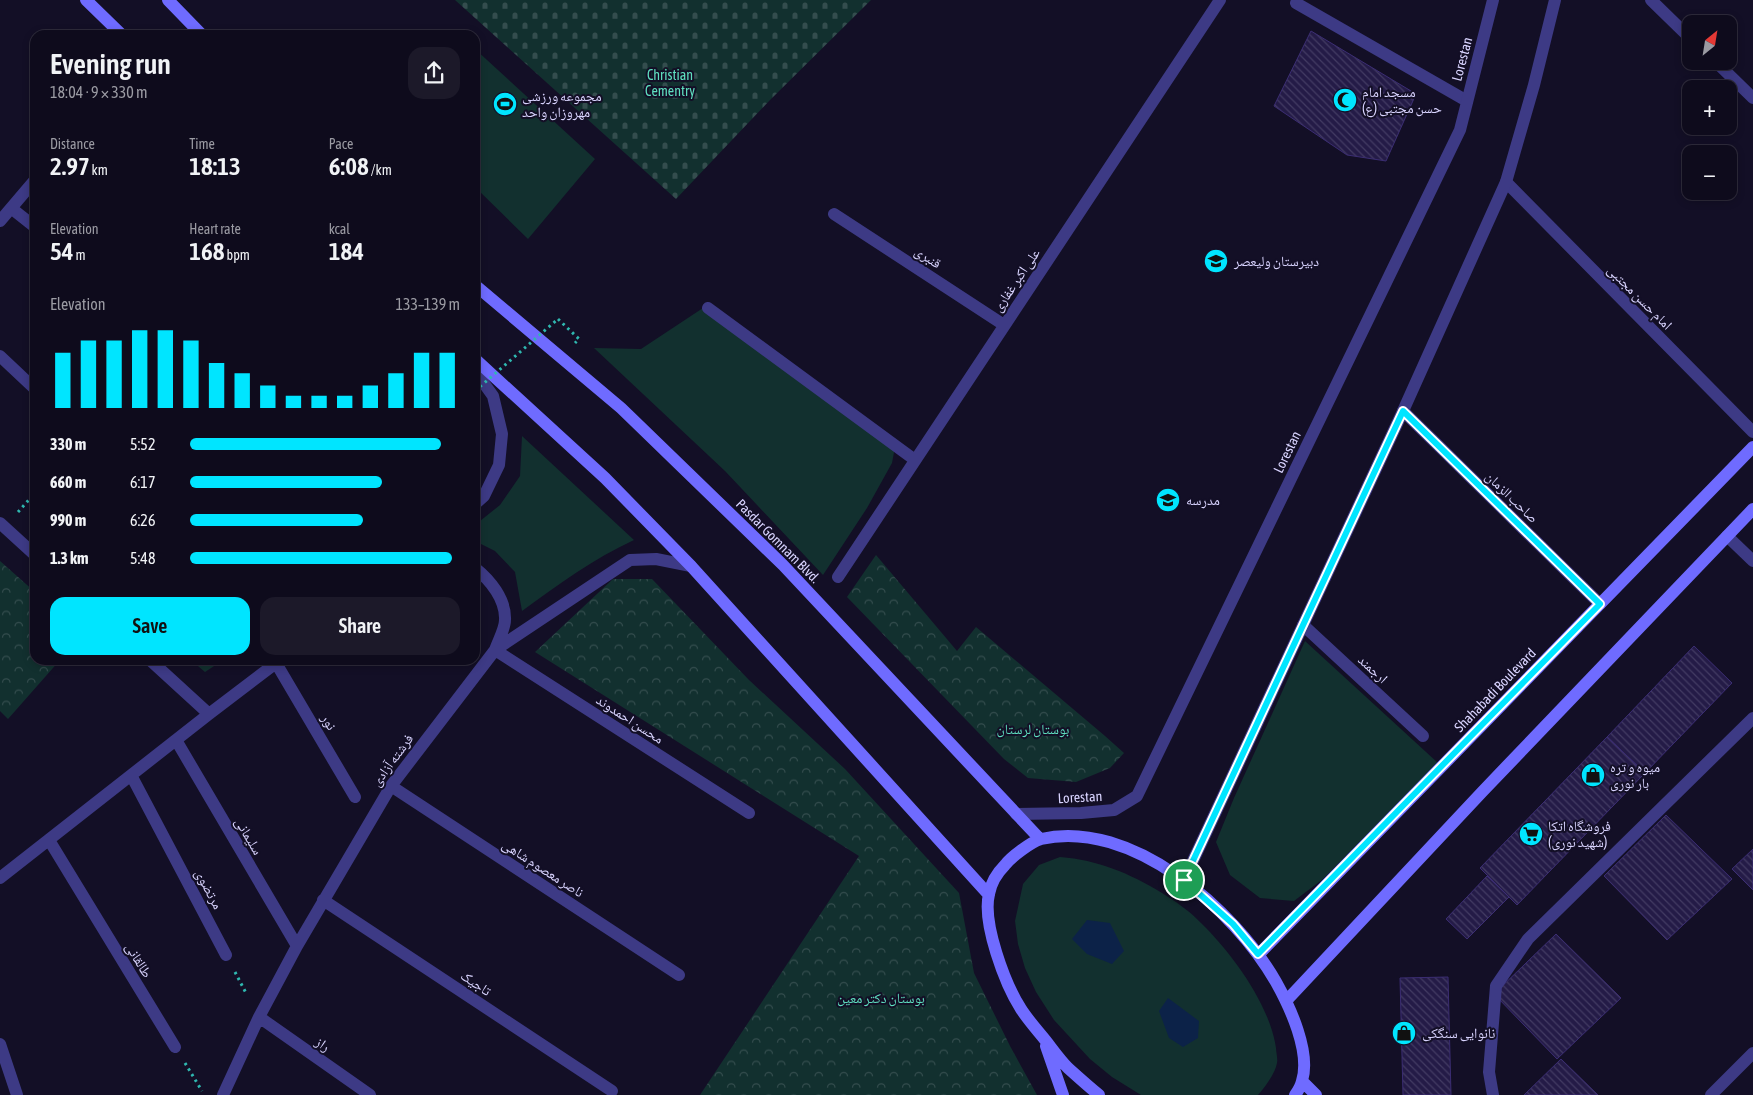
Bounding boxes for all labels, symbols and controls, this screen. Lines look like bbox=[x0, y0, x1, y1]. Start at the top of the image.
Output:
north arrow bbox=[1682, 15, 1738, 70]
map controls bbox=[1682, 15, 1737, 200]
street label: Lorestan bbox=[1448, 35, 1476, 83]
button: share bbox=[408, 47, 460, 99]
text: Evening run bbox=[50, 48, 171, 80]
park label: Christian Cementry bbox=[645, 67, 695, 99]
button: + bbox=[1682, 80, 1737, 135]
text: 18:04 · 9 × 330 m bbox=[50, 83, 148, 101]
place label: مسجد امام حسن مجتبی (ع) bbox=[1362, 84, 1442, 118]
mosque icon: مسجد امام حسن مجتبی (ع) bbox=[1332, 87, 1358, 113]
place label: مجموعه ورزشی مهروزان واحد bbox=[522, 88, 602, 121]
sports icon: مجموعه ورزشی مهروزان واحد bbox=[492, 91, 518, 117]
text: Distance bbox=[50, 136, 95, 152]
text: Time bbox=[189, 136, 215, 152]
text: Pace bbox=[329, 136, 353, 152]
button: − bbox=[1682, 145, 1737, 200]
text: 2.97 bbox=[50, 152, 90, 180]
text: 18:13 bbox=[189, 152, 241, 180]
text: 6:08 bbox=[329, 152, 369, 180]
text: km bbox=[90, 162, 108, 178]
text: /km bbox=[369, 162, 392, 178]
text: Elevation bbox=[50, 221, 99, 237]
text: Heart rate bbox=[189, 221, 241, 237]
text: kcal bbox=[329, 221, 350, 237]
text: 54 bbox=[50, 237, 74, 265]
text: 168 bbox=[189, 237, 225, 265]
text: 184 bbox=[329, 237, 364, 265]
street label: قنبری bbox=[911, 243, 944, 272]
street label: علی اکبر غفاری bbox=[989, 245, 1044, 315]
text: m bbox=[74, 247, 86, 263]
text: bpm bbox=[225, 247, 250, 263]
school or university icon: دبیرستان ولیعصر bbox=[1203, 248, 1229, 274]
place label: دبیرستان ولیعصر bbox=[1233, 253, 1319, 270]
street label: امام حسن مجتبی bbox=[1603, 261, 1676, 334]
text: Elevation bbox=[50, 295, 105, 313]
text: 133–139 m bbox=[396, 295, 460, 313]
street label: Lorestan bbox=[1270, 428, 1304, 476]
text: 330 m bbox=[50, 435, 86, 453]
text: 5:52 bbox=[130, 435, 155, 453]
street label: صاحب الزمان bbox=[1482, 468, 1542, 527]
text: 660 m bbox=[50, 473, 86, 491]
text: 6:17 bbox=[130, 473, 155, 491]
school or university icon: مدرسه bbox=[1155, 487, 1181, 513]
place label: مدرسه bbox=[1186, 492, 1220, 509]
street label: Pasdar Gomnam Blvd. bbox=[733, 496, 823, 586]
text: 990 m bbox=[50, 511, 86, 529]
text: 6:26 bbox=[130, 511, 155, 529]
text: 1.3 km bbox=[50, 549, 89, 567]
text: 5:48 bbox=[130, 549, 155, 567]
button: Save bbox=[50, 597, 250, 655]
button: Share bbox=[260, 597, 460, 655]
street label: Shahabadi Boulevard bbox=[1451, 645, 1539, 735]
street label: ارجمند bbox=[1354, 652, 1391, 687]
street label: محسن احمدوند bbox=[593, 691, 667, 747]
street label: نور bbox=[317, 710, 340, 733]
park label: بوستان لرستان bbox=[997, 721, 1070, 738]
street label: فرشته آزادی bbox=[368, 731, 417, 790]
place label: میوه و تره بار نوری bbox=[1610, 759, 1660, 792]
shop icon: میوه و تره بار نوری bbox=[1580, 762, 1606, 788]
street label: Lorestan bbox=[1057, 788, 1103, 806]
street label: سلیمانی bbox=[231, 814, 266, 858]
place label: فروشگاه اتکا (شهید نوری) bbox=[1548, 818, 1611, 851]
supermarket icon: فروشگاه اتکا (شهید نوری) bbox=[1518, 821, 1544, 847]
street label: ناصر معصوم شاهی bbox=[498, 836, 587, 902]
pin bbox=[1163, 859, 1205, 901]
street label: مرتضوی bbox=[191, 866, 226, 912]
icon: arrive bbox=[1170, 866, 1198, 894]
street label: طالقانی bbox=[121, 940, 156, 981]
street label: تاجیک bbox=[458, 967, 494, 999]
park label: بوستان دکتر معین bbox=[837, 990, 925, 1007]
shop icon: نانوایی سنگکی bbox=[1391, 1020, 1417, 1046]
place label: نانوایی سنگکی bbox=[1422, 1025, 1495, 1042]
street label: راز bbox=[311, 1033, 333, 1055]

